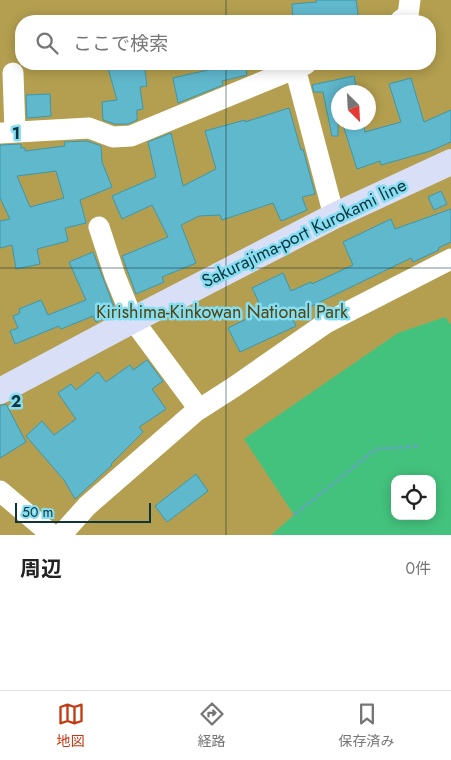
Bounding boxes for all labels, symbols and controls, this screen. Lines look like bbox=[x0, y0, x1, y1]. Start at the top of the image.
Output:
search box bbox=[15, 15, 436, 70]
icon: search bbox=[33, 29, 61, 57]
text: ここで検索 bbox=[73, 30, 168, 57]
north arrow bbox=[331, 85, 376, 130]
text: 1 bbox=[12, 122, 20, 145]
street label: Sakurajima-port Kurokami line bbox=[197, 172, 411, 294]
park label: Kirishima-Kinkowan National Park bbox=[96, 299, 348, 325]
text: 2 bbox=[11, 390, 21, 413]
map controls bbox=[391, 475, 436, 520]
button: locate bbox=[391, 475, 436, 520]
scale bar bbox=[15, 500, 151, 523]
text: 50 m bbox=[22, 502, 53, 522]
text: 周辺 bbox=[20, 554, 62, 584]
text: 0件 bbox=[405, 557, 431, 580]
tab: 地図 bbox=[57, 700, 85, 751]
tab: 経路 bbox=[198, 700, 226, 751]
tab: 保存済み bbox=[339, 700, 395, 751]

